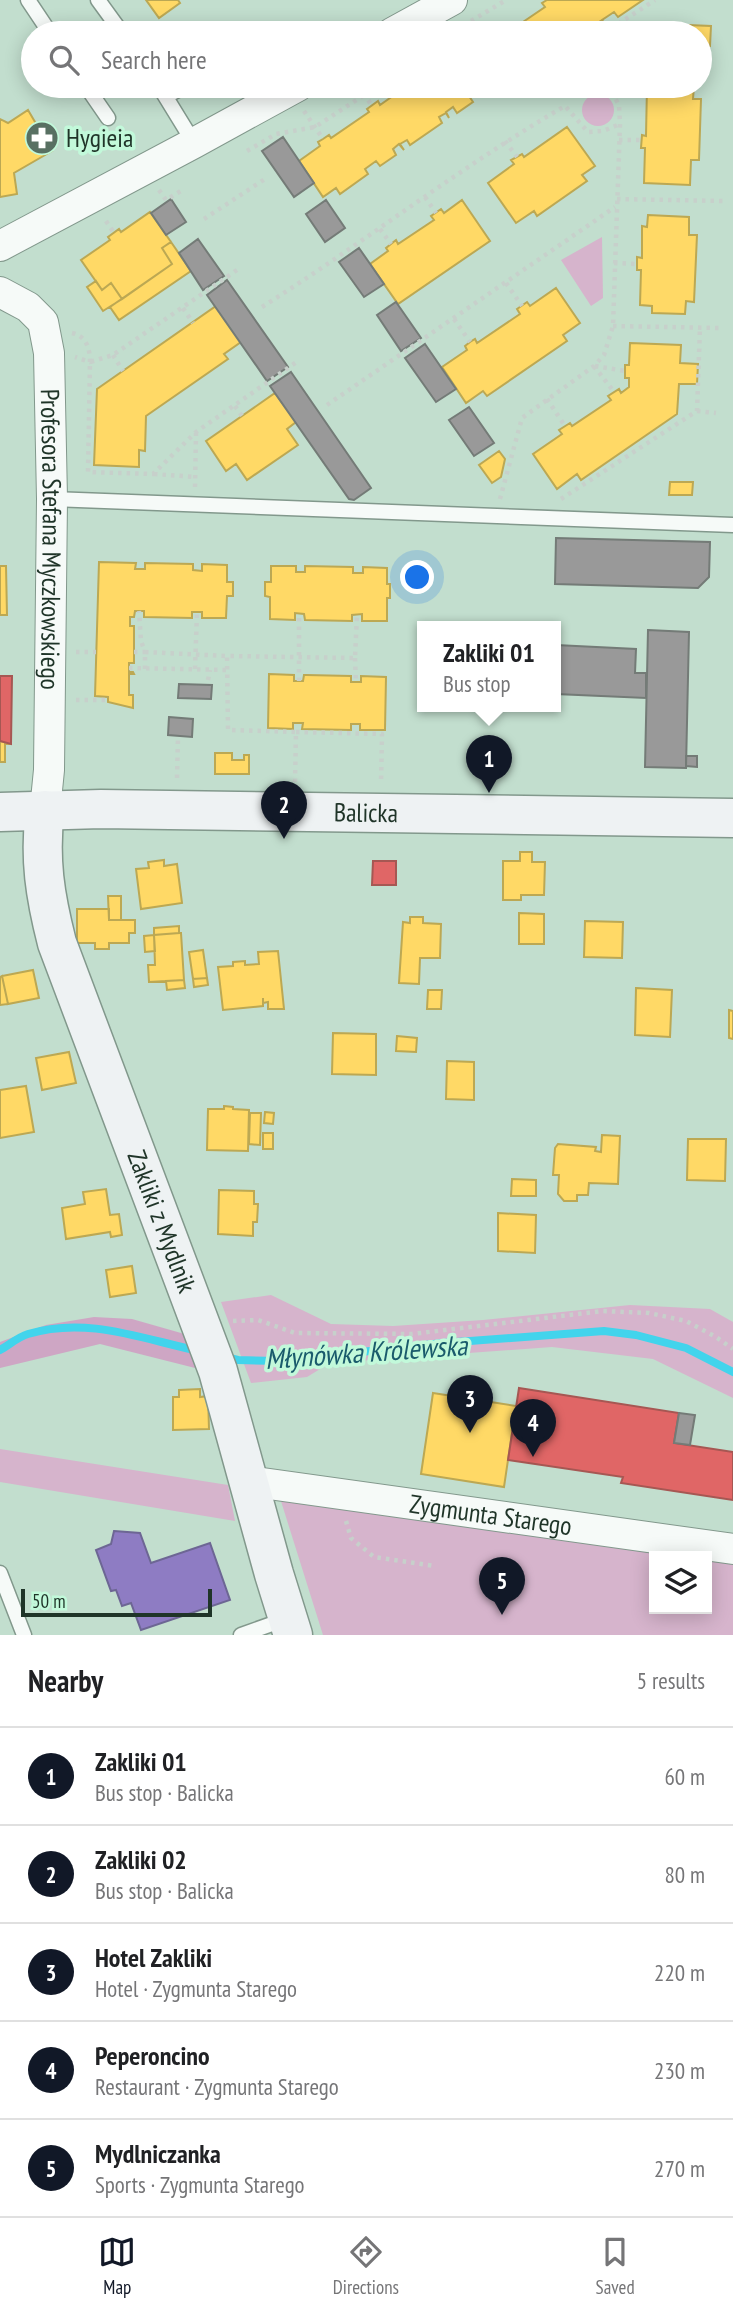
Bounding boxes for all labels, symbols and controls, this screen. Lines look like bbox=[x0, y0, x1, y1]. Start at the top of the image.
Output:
search box bbox=[21, 21, 712, 98]
icon: search bbox=[45, 41, 83, 79]
text: Search here bbox=[101, 43, 207, 76]
pharmacy icon: Hygieia bbox=[23, 119, 61, 157]
place label: Hygieia bbox=[66, 121, 133, 154]
street label: Profesora Stefana Myczkowskiego bbox=[34, 389, 69, 690]
your location bbox=[400, 560, 434, 594]
popup bbox=[417, 621, 561, 712]
text: Zakliki 01 bbox=[443, 636, 535, 669]
text: Bus stop bbox=[443, 669, 510, 698]
pin: 1 bbox=[466, 735, 512, 793]
pin: 2 bbox=[261, 781, 307, 839]
street label: Balicka bbox=[334, 795, 398, 829]
street label: Zakliki z Mydlnik bbox=[120, 1146, 204, 1297]
water label: Młynówka Królewska bbox=[264, 1326, 470, 1377]
pin: 3 bbox=[447, 1375, 493, 1433]
pin: 4 bbox=[510, 1399, 556, 1457]
street label: Zygmunta Starego bbox=[407, 1487, 574, 1542]
map controls bbox=[649, 1551, 712, 1614]
button: layers bbox=[649, 1551, 712, 1614]
pin: 5 bbox=[479, 1557, 525, 1615]
scale bar bbox=[21, 1586, 212, 1618]
text: 50 m bbox=[32, 1589, 66, 1613]
text: Nearby bbox=[28, 1661, 103, 1700]
text: 5 results bbox=[637, 1666, 705, 1695]
text: Zakliki 01 bbox=[95, 1745, 187, 1778]
text: 1 bbox=[46, 1762, 57, 1791]
text: 60 m bbox=[664, 1762, 705, 1791]
text: Bus stop · Balicka bbox=[95, 1778, 234, 1807]
text: Zakliki 02 bbox=[95, 1843, 187, 1876]
text: 2 bbox=[46, 1860, 57, 1889]
text: 80 m bbox=[664, 1860, 705, 1889]
text: Bus stop · Balicka bbox=[95, 1876, 234, 1905]
text: Hotel Zakliki bbox=[95, 1941, 212, 1974]
text: 3 bbox=[46, 1958, 57, 1987]
text: 220 m bbox=[654, 1958, 705, 1987]
text: Hotel · Zygmunta Starego bbox=[95, 1974, 297, 2003]
text: Peperoncino bbox=[95, 2039, 210, 2072]
text: 4 bbox=[46, 2056, 57, 2085]
text: 230 m bbox=[654, 2056, 705, 2085]
text: Restaurant · Zygmunta Starego bbox=[95, 2072, 339, 2101]
text: Mydlniczanka bbox=[95, 2137, 221, 2170]
text: 5 bbox=[46, 2154, 57, 2183]
text: 270 m bbox=[654, 2154, 705, 2183]
text: Sports · Zygmunta Starego bbox=[95, 2170, 305, 2199]
tab: Map bbox=[98, 2233, 136, 2299]
tab: Directions bbox=[333, 2233, 399, 2299]
tab: Saved bbox=[596, 2233, 635, 2299]

